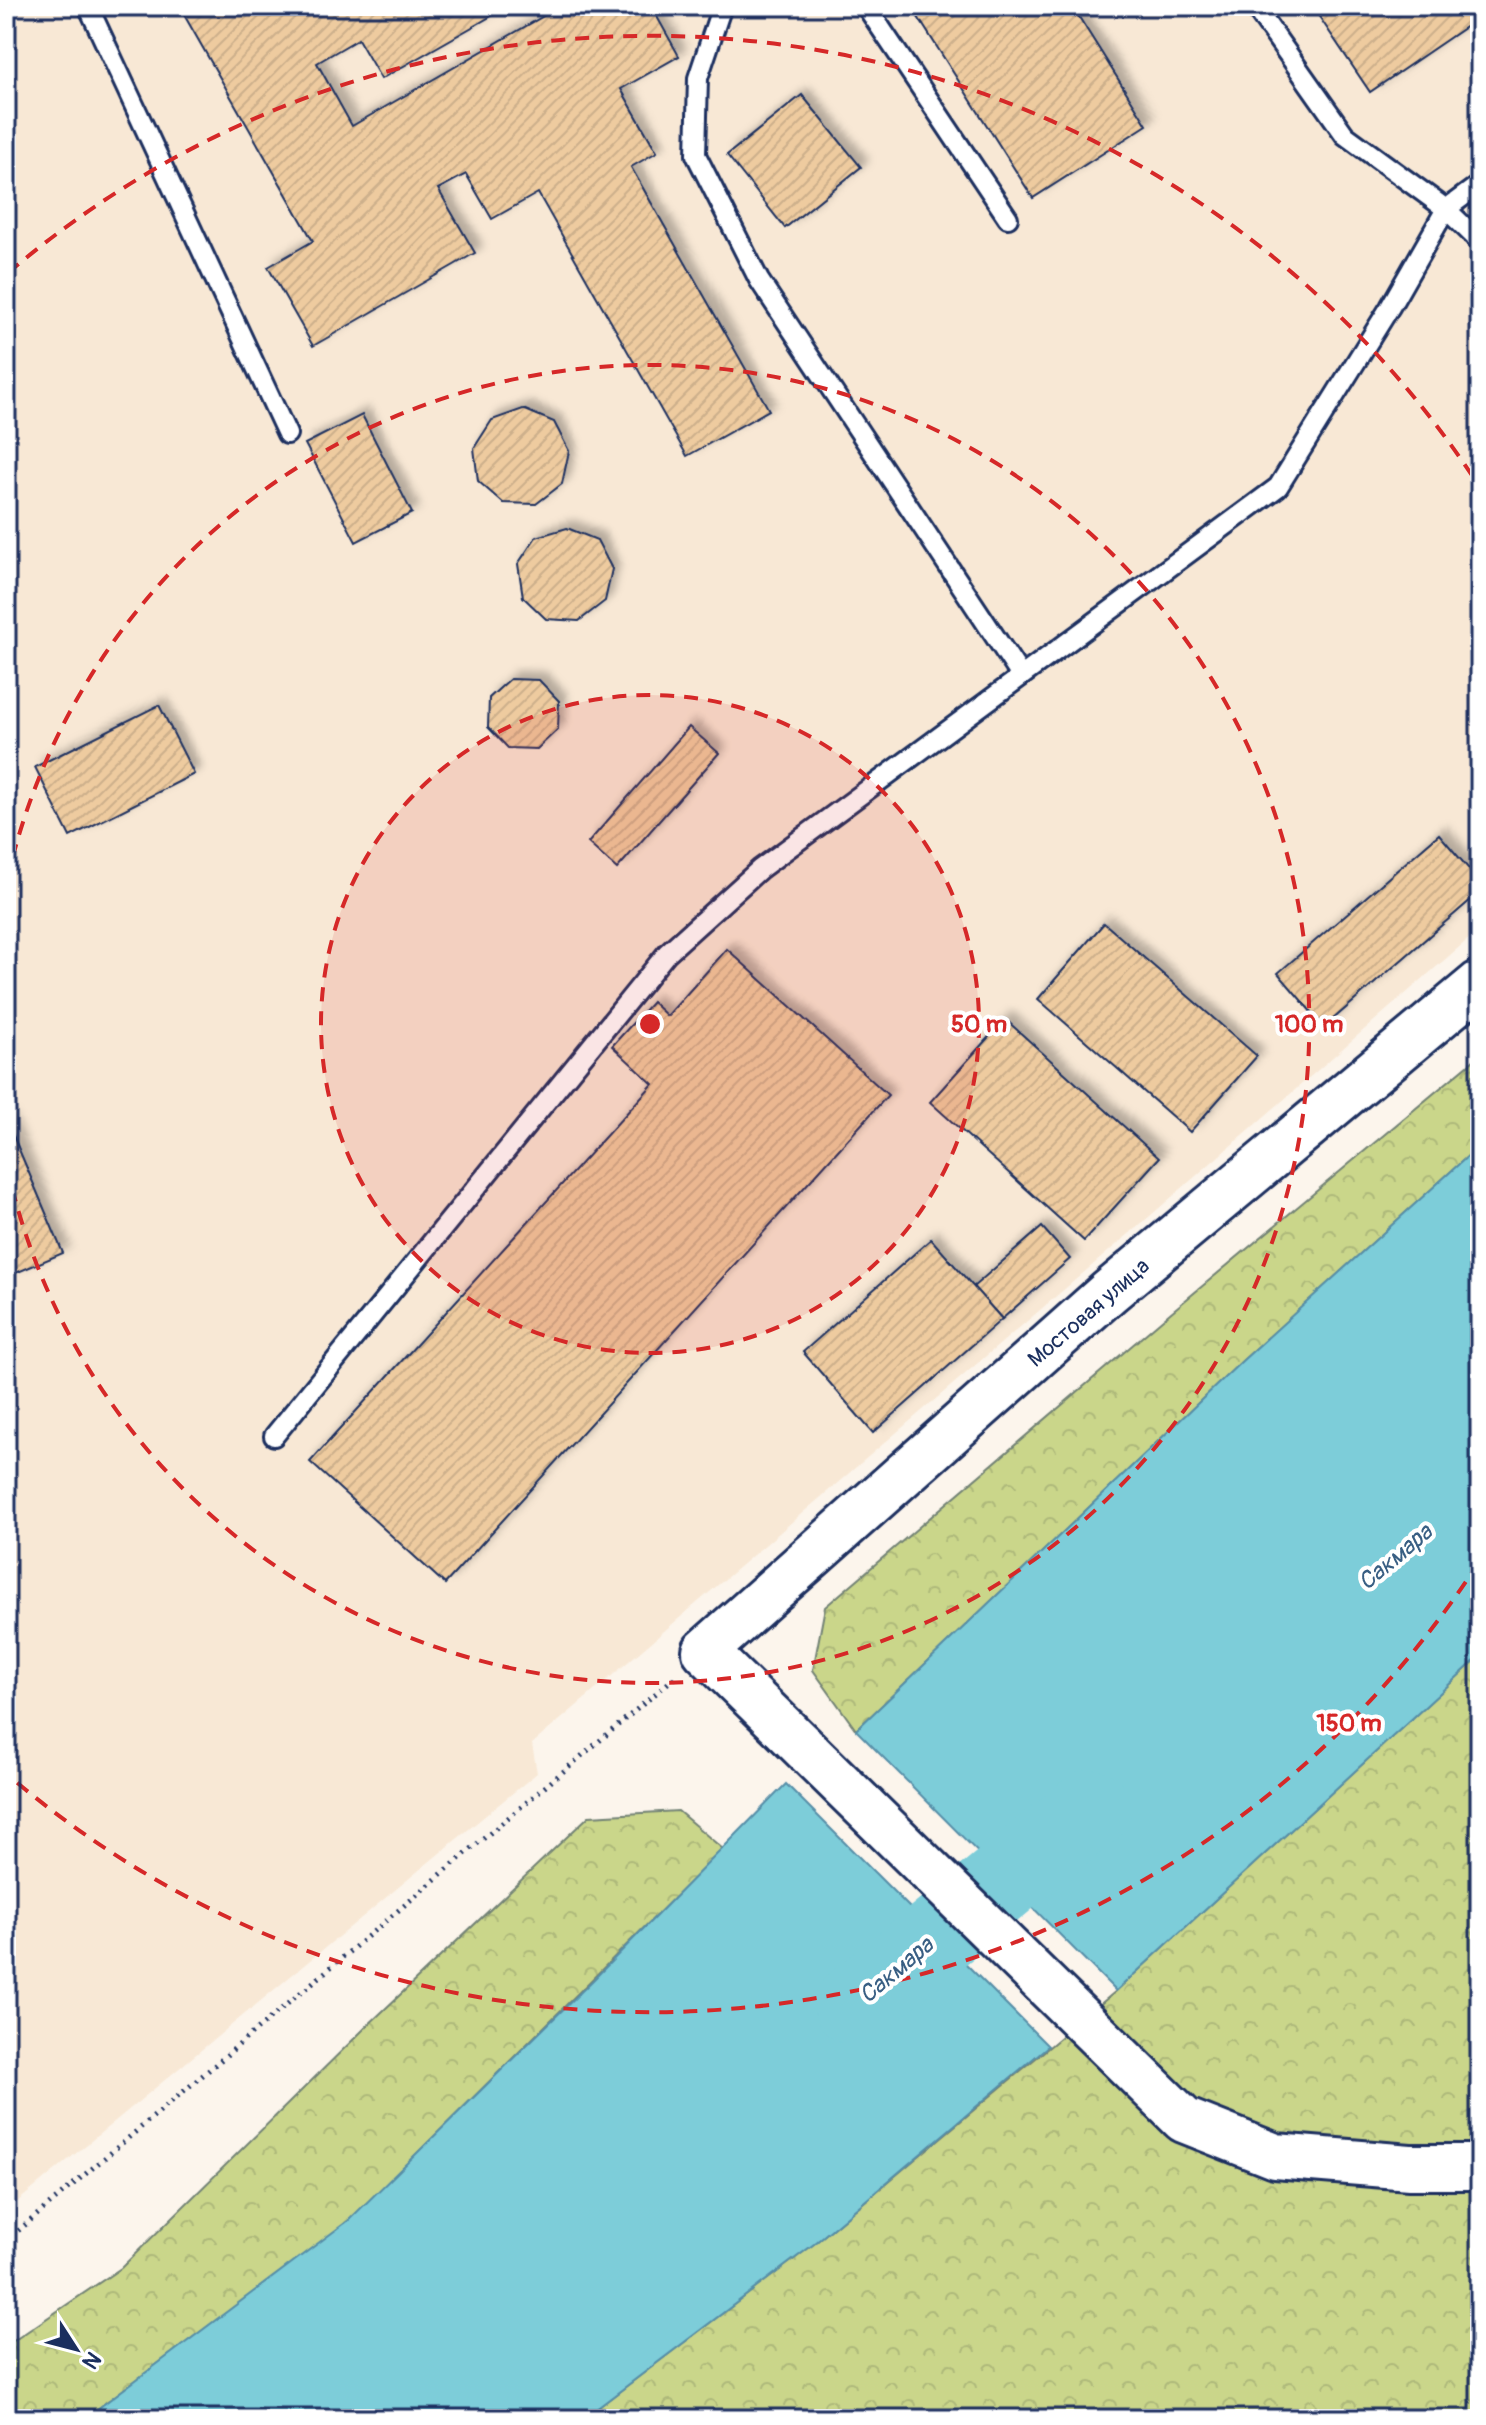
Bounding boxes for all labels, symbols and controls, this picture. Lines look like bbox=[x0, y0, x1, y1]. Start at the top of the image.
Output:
centre of rings bbox=[636, 1010, 664, 1038]
text: 50 m bbox=[951, 1010, 1007, 1039]
text: 100 m bbox=[1275, 1010, 1343, 1039]
street label: Мостовая улица bbox=[1022, 1252, 1155, 1373]
water label: Сакмара bbox=[1352, 1517, 1440, 1597]
text: 150 m bbox=[1316, 1709, 1382, 1738]
water label: Сакмара bbox=[853, 1930, 941, 2010]
north arrow bbox=[36, 2309, 116, 2389]
text: N bbox=[76, 2346, 107, 2375]

